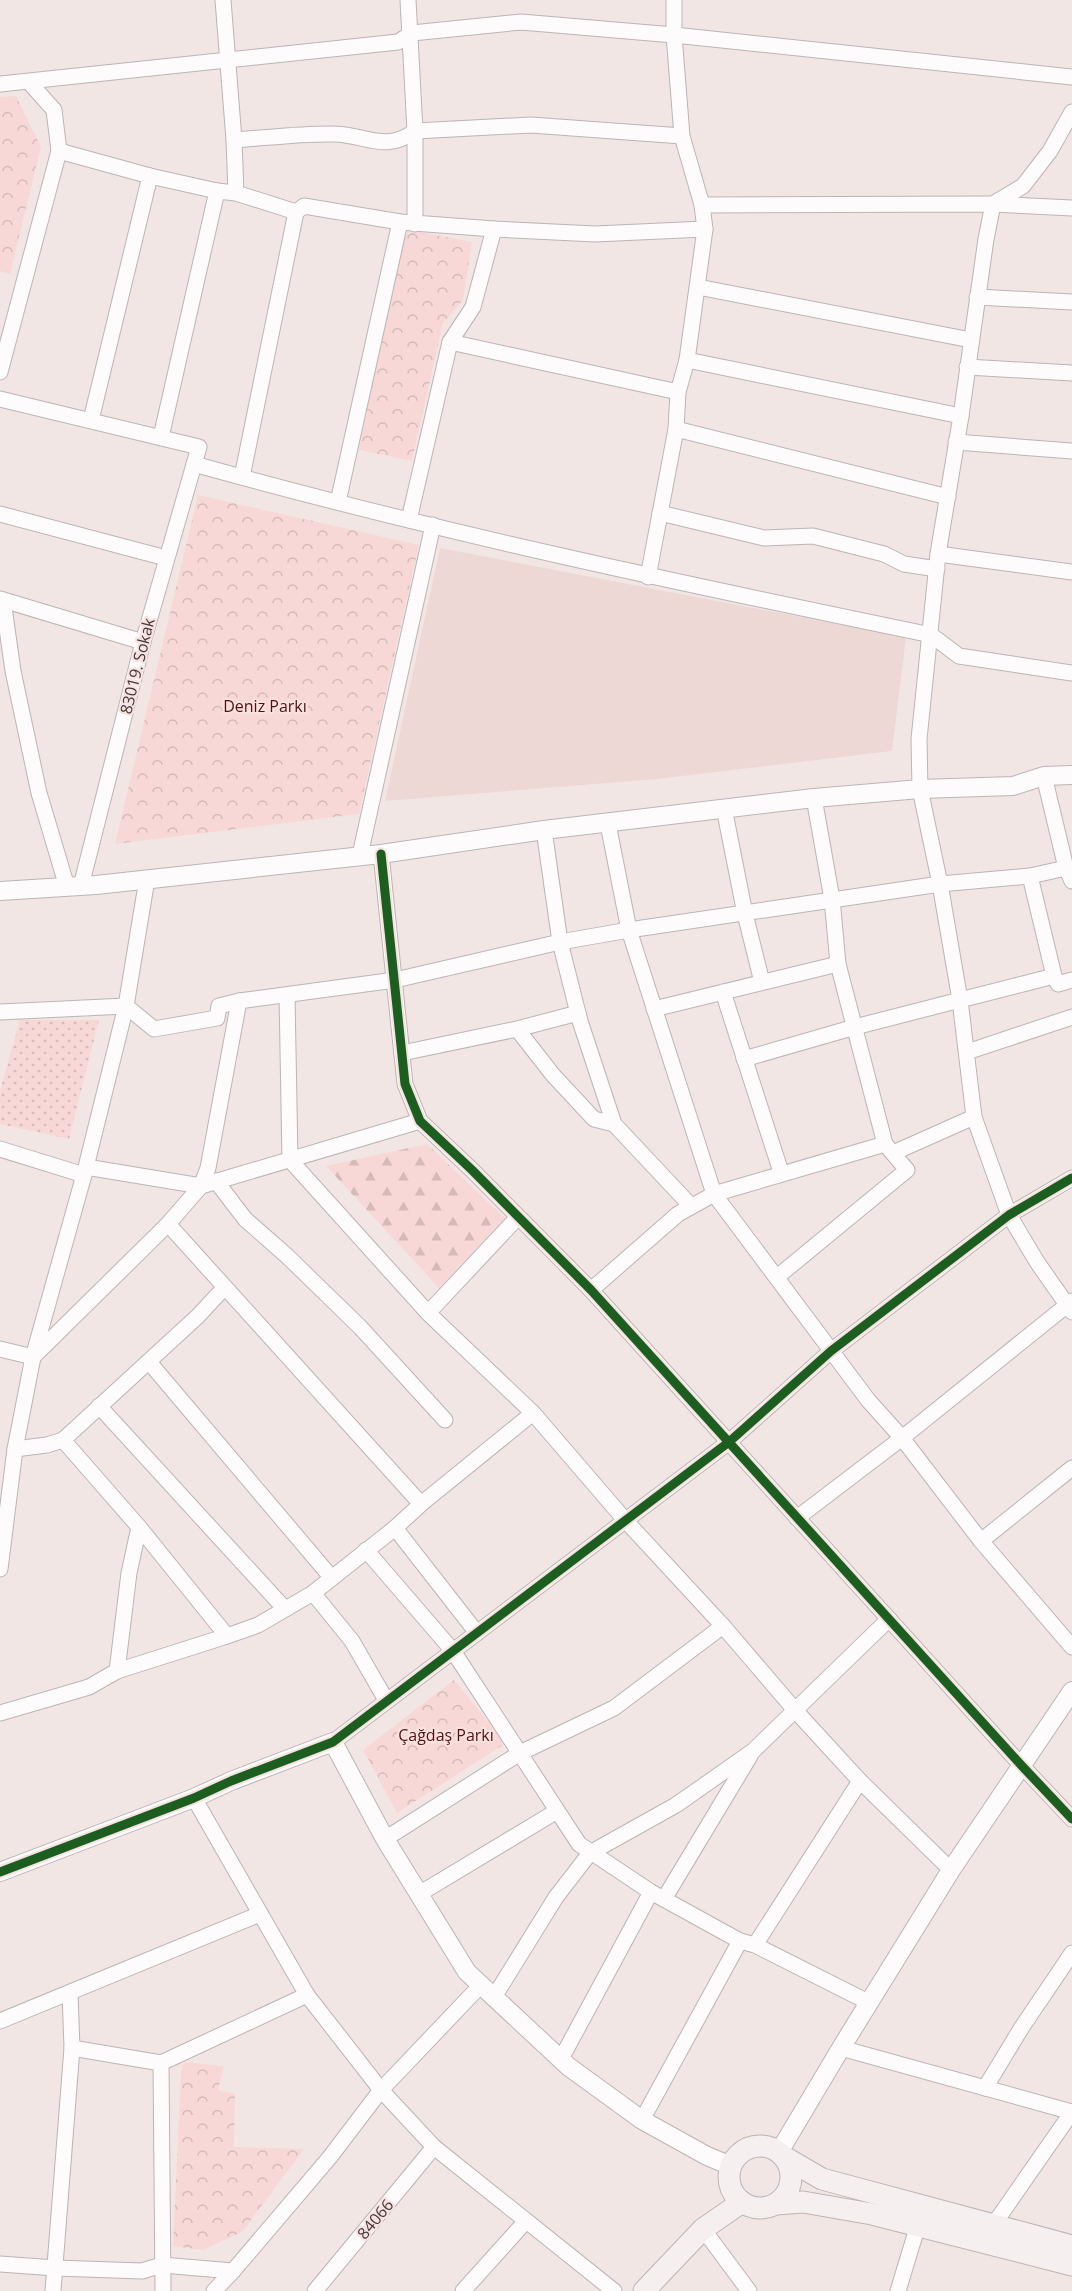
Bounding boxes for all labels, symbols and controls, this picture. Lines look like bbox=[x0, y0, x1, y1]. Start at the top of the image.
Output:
street label: 83019. Sokak bbox=[114, 615, 160, 716]
park label: Deniz Parkı bbox=[223, 695, 307, 717]
park label: Çağdaş Parkı bbox=[398, 1724, 494, 1746]
street label: 84066 bbox=[352, 2194, 398, 2244]

